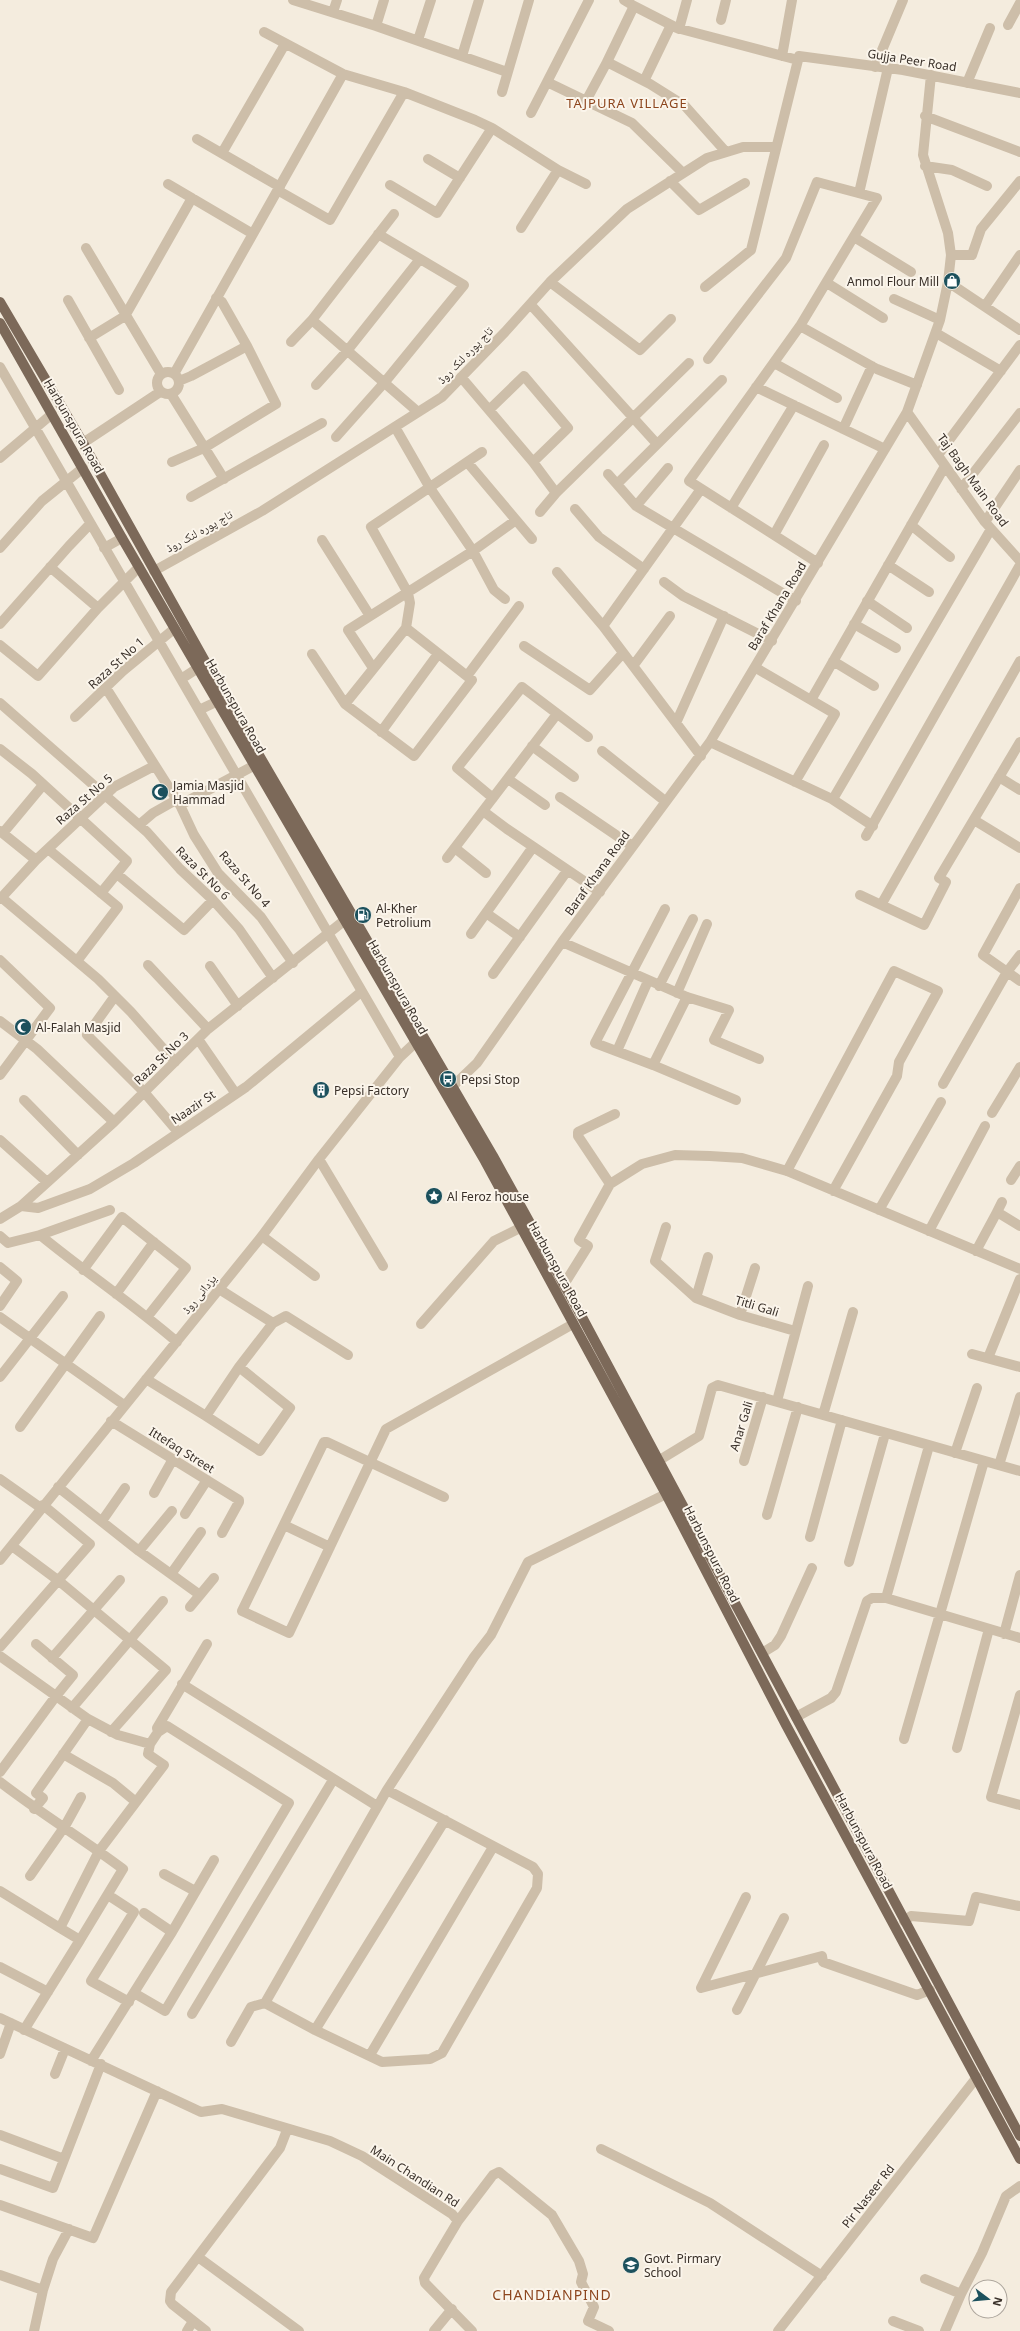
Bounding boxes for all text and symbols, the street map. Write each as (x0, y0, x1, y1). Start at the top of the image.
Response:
street label: Gujja Peer Road (866, 45, 958, 75)
district label: TAJPURA VILLAGE (566, 94, 688, 112)
shop icon: Anmol Flour Mill (942, 271, 962, 291)
place label: Anmol Flour Mill (847, 273, 939, 290)
street label: تاج پورہ لنک روڈ (433, 322, 497, 388)
street label: Harbunspura Road (40, 376, 108, 476)
street label: Taj Bagh Main Road (933, 430, 1013, 530)
street label: تاج پورہ لنک روڈ (163, 505, 236, 556)
street label: Baraf Khana Road (744, 558, 810, 654)
street label: Raza St No 1 (84, 633, 148, 693)
street label: Harbunspura Road (202, 656, 270, 756)
street label: Raza St No 5 (52, 770, 116, 828)
place label: Jamia Masjid Hammad (172, 777, 244, 808)
mosque icon: Jamia Masjid Hammad (150, 782, 170, 802)
street label: Baraf Khana Road (560, 827, 634, 919)
street label: Raza St No 6 (172, 842, 234, 904)
street label: Raza St No 4 (216, 847, 274, 911)
place label: Al-Kher Petrolium (376, 900, 431, 931)
fuel station icon: Al-Kher Petrolium (353, 905, 373, 925)
street label: Harbunspura Road (364, 937, 432, 1037)
mosque icon: Al-Falah Masjid (13, 1017, 33, 1037)
place label: Al-Falah Masjid (36, 1019, 121, 1036)
street label: Raza St No 3 (130, 1027, 192, 1088)
bus stop icon: Pepsi Stop (438, 1069, 458, 1089)
place label: Pepsi Stop (461, 1071, 520, 1088)
building icon: Pepsi Factory (311, 1080, 331, 1100)
place label: Pepsi Factory (334, 1082, 410, 1099)
street label: Naazir St (167, 1086, 219, 1128)
place icon: Al Feroz house (424, 1186, 444, 1206)
place label: Al Feroz house (447, 1188, 529, 1205)
street label: Harbunspura Road (525, 1218, 591, 1320)
street label: یزدانی روڈ (178, 1270, 220, 1317)
street label: Titli Gali (733, 1291, 781, 1321)
street label: Anar Gali (725, 1399, 757, 1453)
street label: Ittefaq Street (146, 1423, 219, 1477)
street label: Harbunspura Road (680, 1503, 744, 1605)
street label: Harbunspura Road (831, 1790, 897, 1892)
street label: Main Chandian Rd (367, 2141, 463, 2211)
street label: Pir Naseer Rd (838, 2161, 898, 2231)
place label: Govt. Pirmary School (644, 2250, 722, 2281)
school or university icon: Govt. Pirmary School (621, 2255, 641, 2275)
north arrow (968, 2279, 1008, 2319)
district label: CHANDIANPIND (492, 2285, 612, 2304)
text: N (990, 2296, 1007, 2308)

